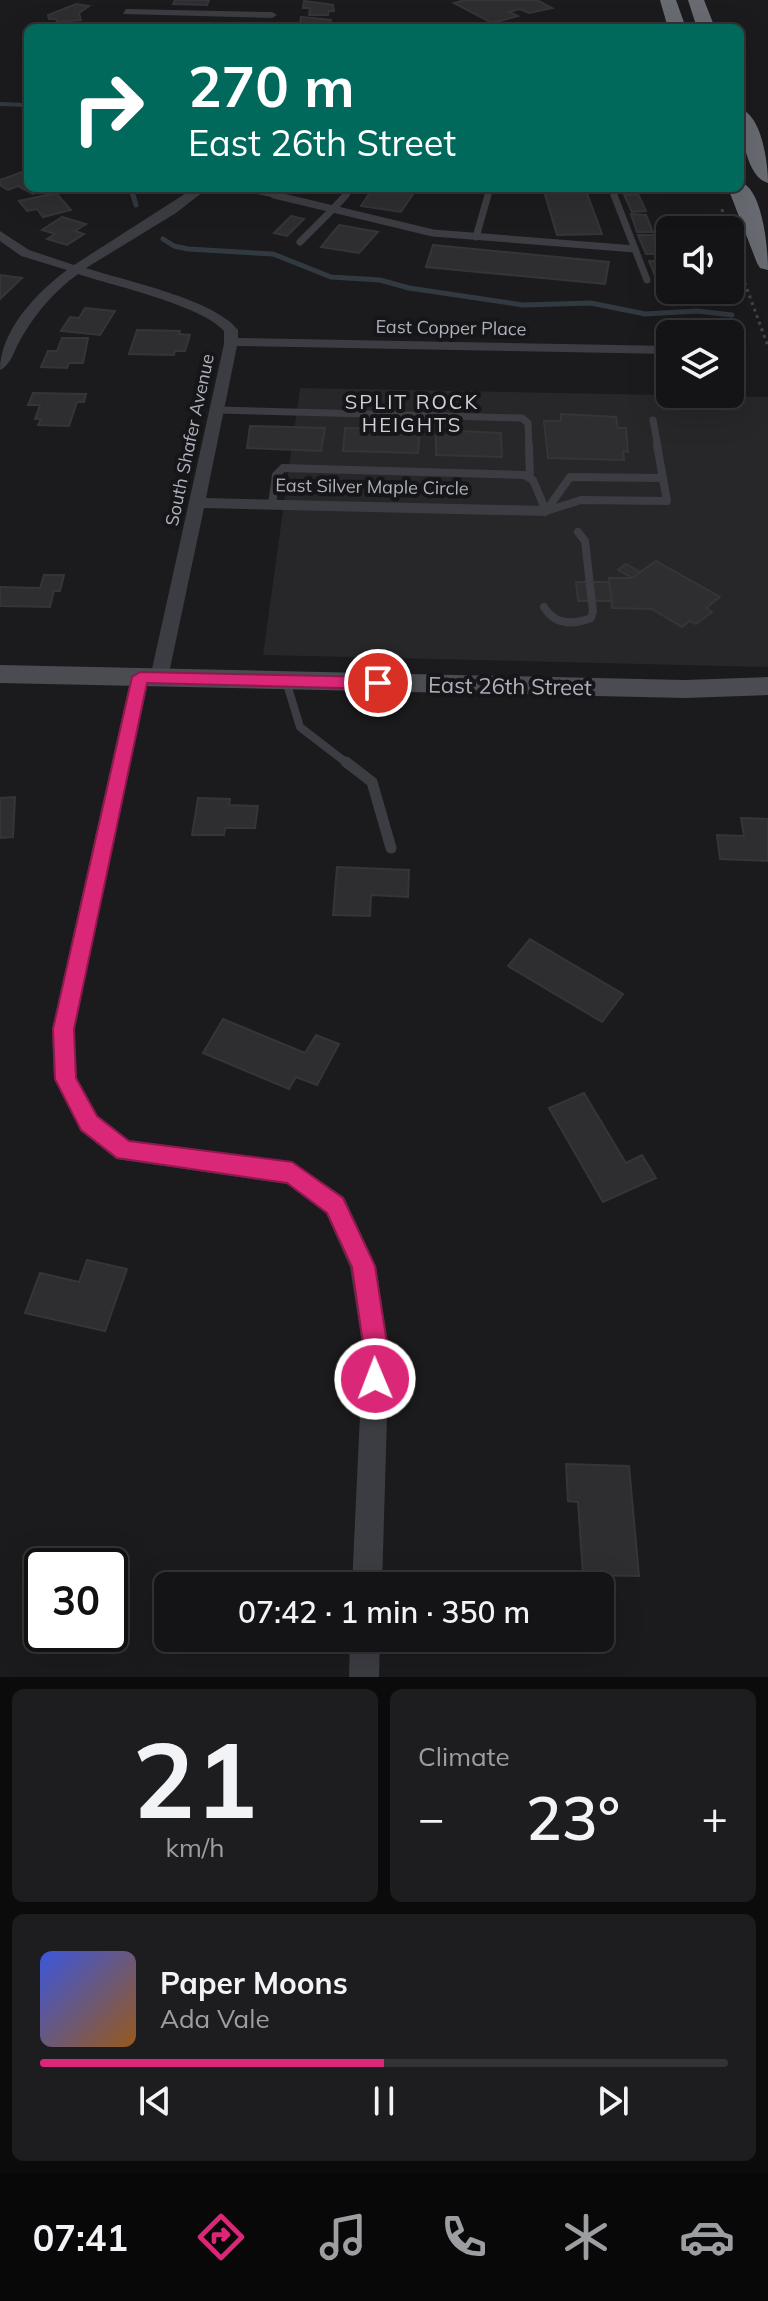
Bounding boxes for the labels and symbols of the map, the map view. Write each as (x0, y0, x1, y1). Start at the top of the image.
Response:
street label: East Copper Place (375, 315, 527, 340)
street label: South Shafer Avenue (160, 352, 219, 528)
district label: SPLIT ROCK HEIGHTS (345, 389, 479, 437)
street label: East Silver Maple Circle (275, 473, 469, 500)
pin (344, 649, 412, 717)
street label: East 26th Street (428, 671, 592, 701)
position arrow (333, 1337, 417, 1421)
speed limit sign: 30 (24, 1548, 128, 1652)

